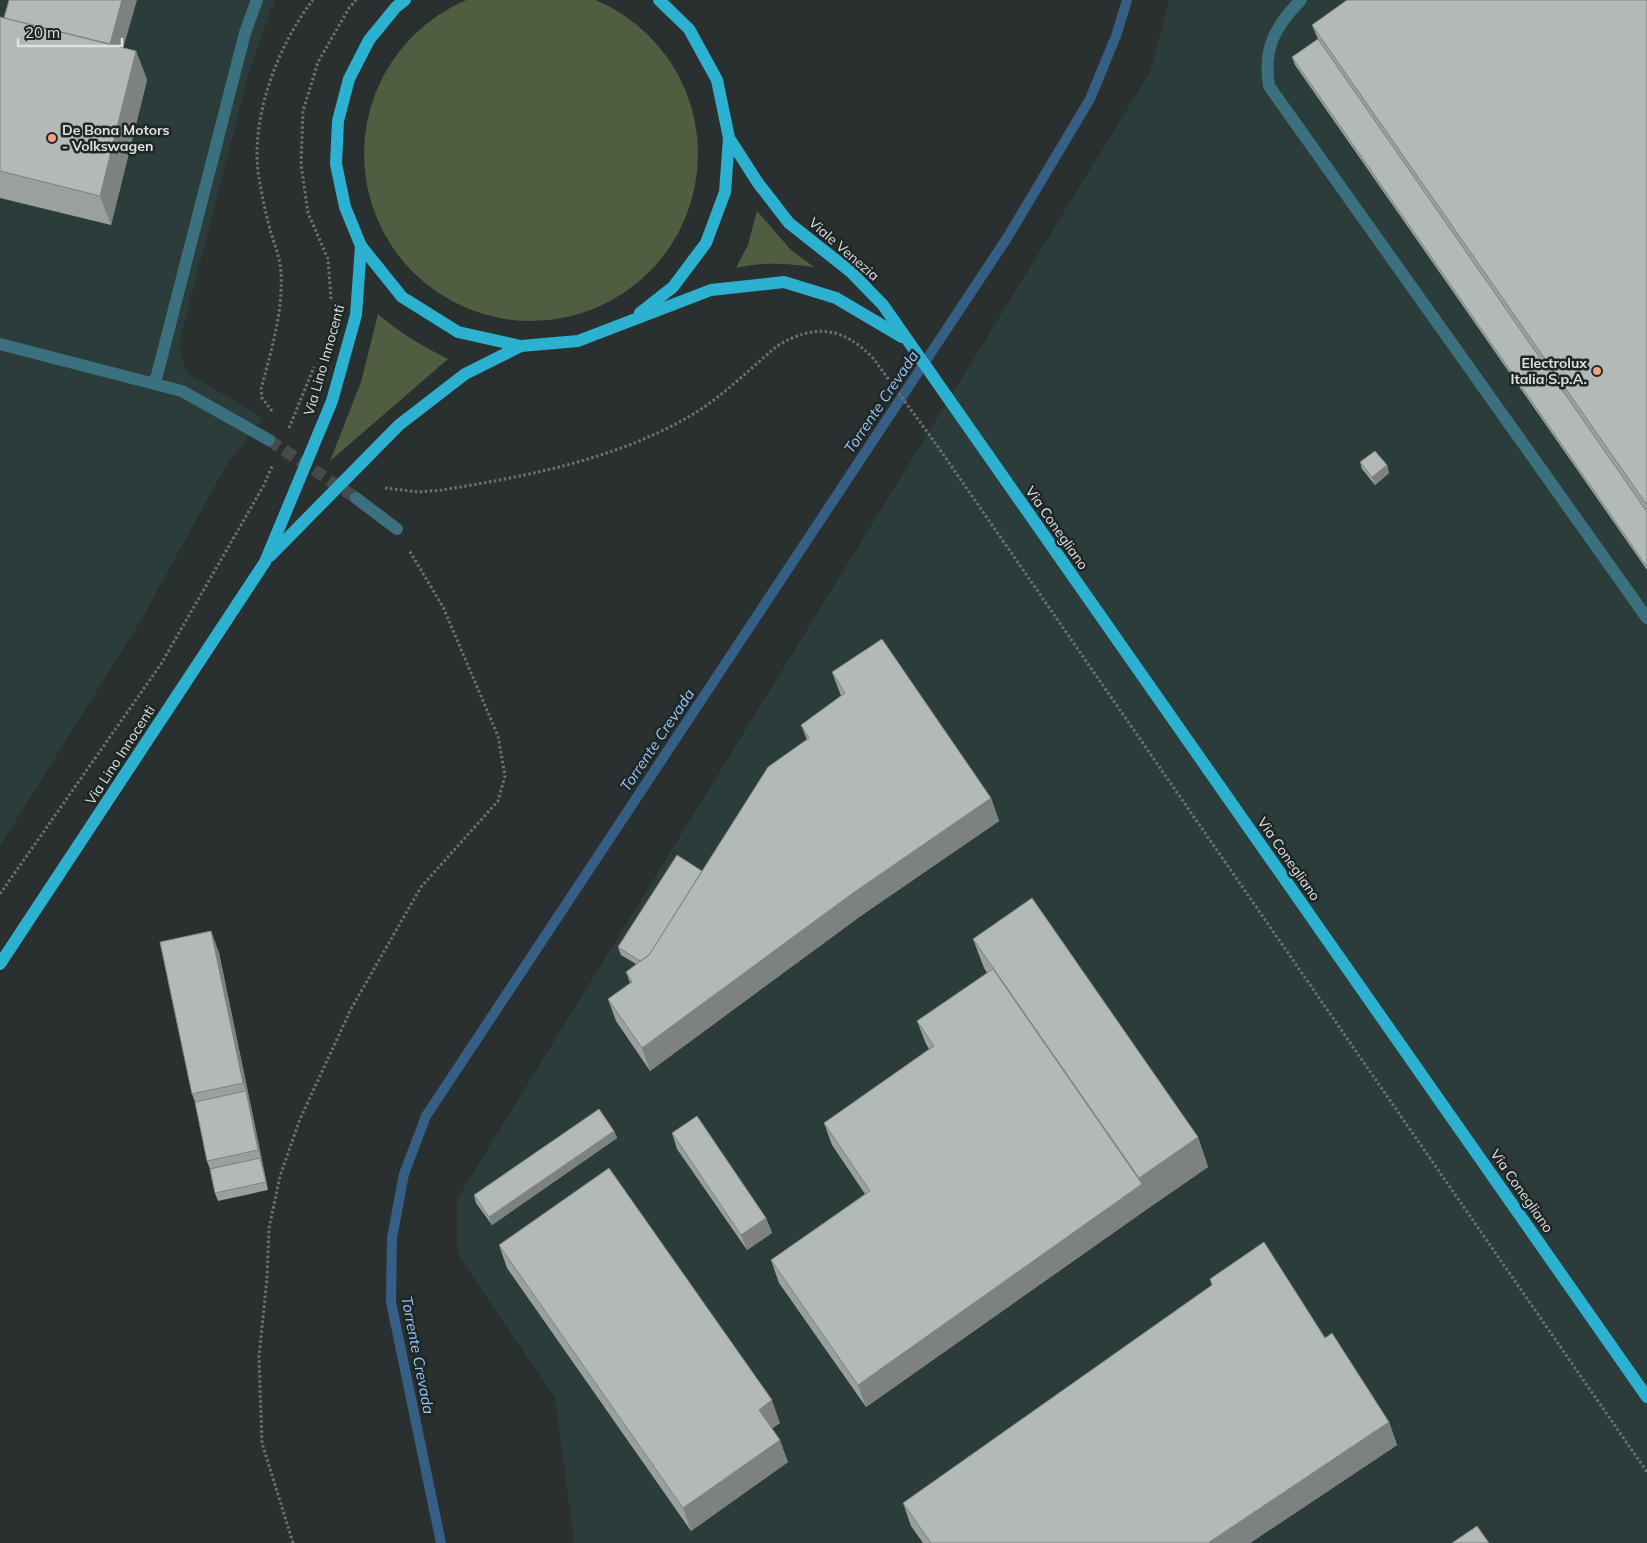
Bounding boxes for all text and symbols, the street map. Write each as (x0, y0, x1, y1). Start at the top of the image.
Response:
scale bar (18, 15, 121, 47)
text: 20 m (25, 23, 60, 42)
place label: De Bona Motors - Volkswagen (62, 121, 169, 155)
marker: De Bona Motors - Volkswagen (46, 132, 58, 144)
street label: Viale Venezia (805, 214, 883, 284)
street label: Via Lino Innocenti (300, 302, 348, 418)
water label: Torrente Crevada (840, 347, 922, 457)
place label: Electrolux Italia S.p.A. (1510, 354, 1587, 388)
marker: Electrolux Italia S.p.A. (1591, 365, 1603, 377)
street label: Via Conegliano (1022, 483, 1092, 573)
water label: Torrente Crevada (616, 685, 698, 795)
street label: Via Lino Innocenti (81, 702, 159, 808)
street label: Via Conegliano (1254, 814, 1324, 904)
street label: Via Conegliano (1487, 1146, 1557, 1236)
water label: Torrente Crevada (397, 1294, 439, 1416)

